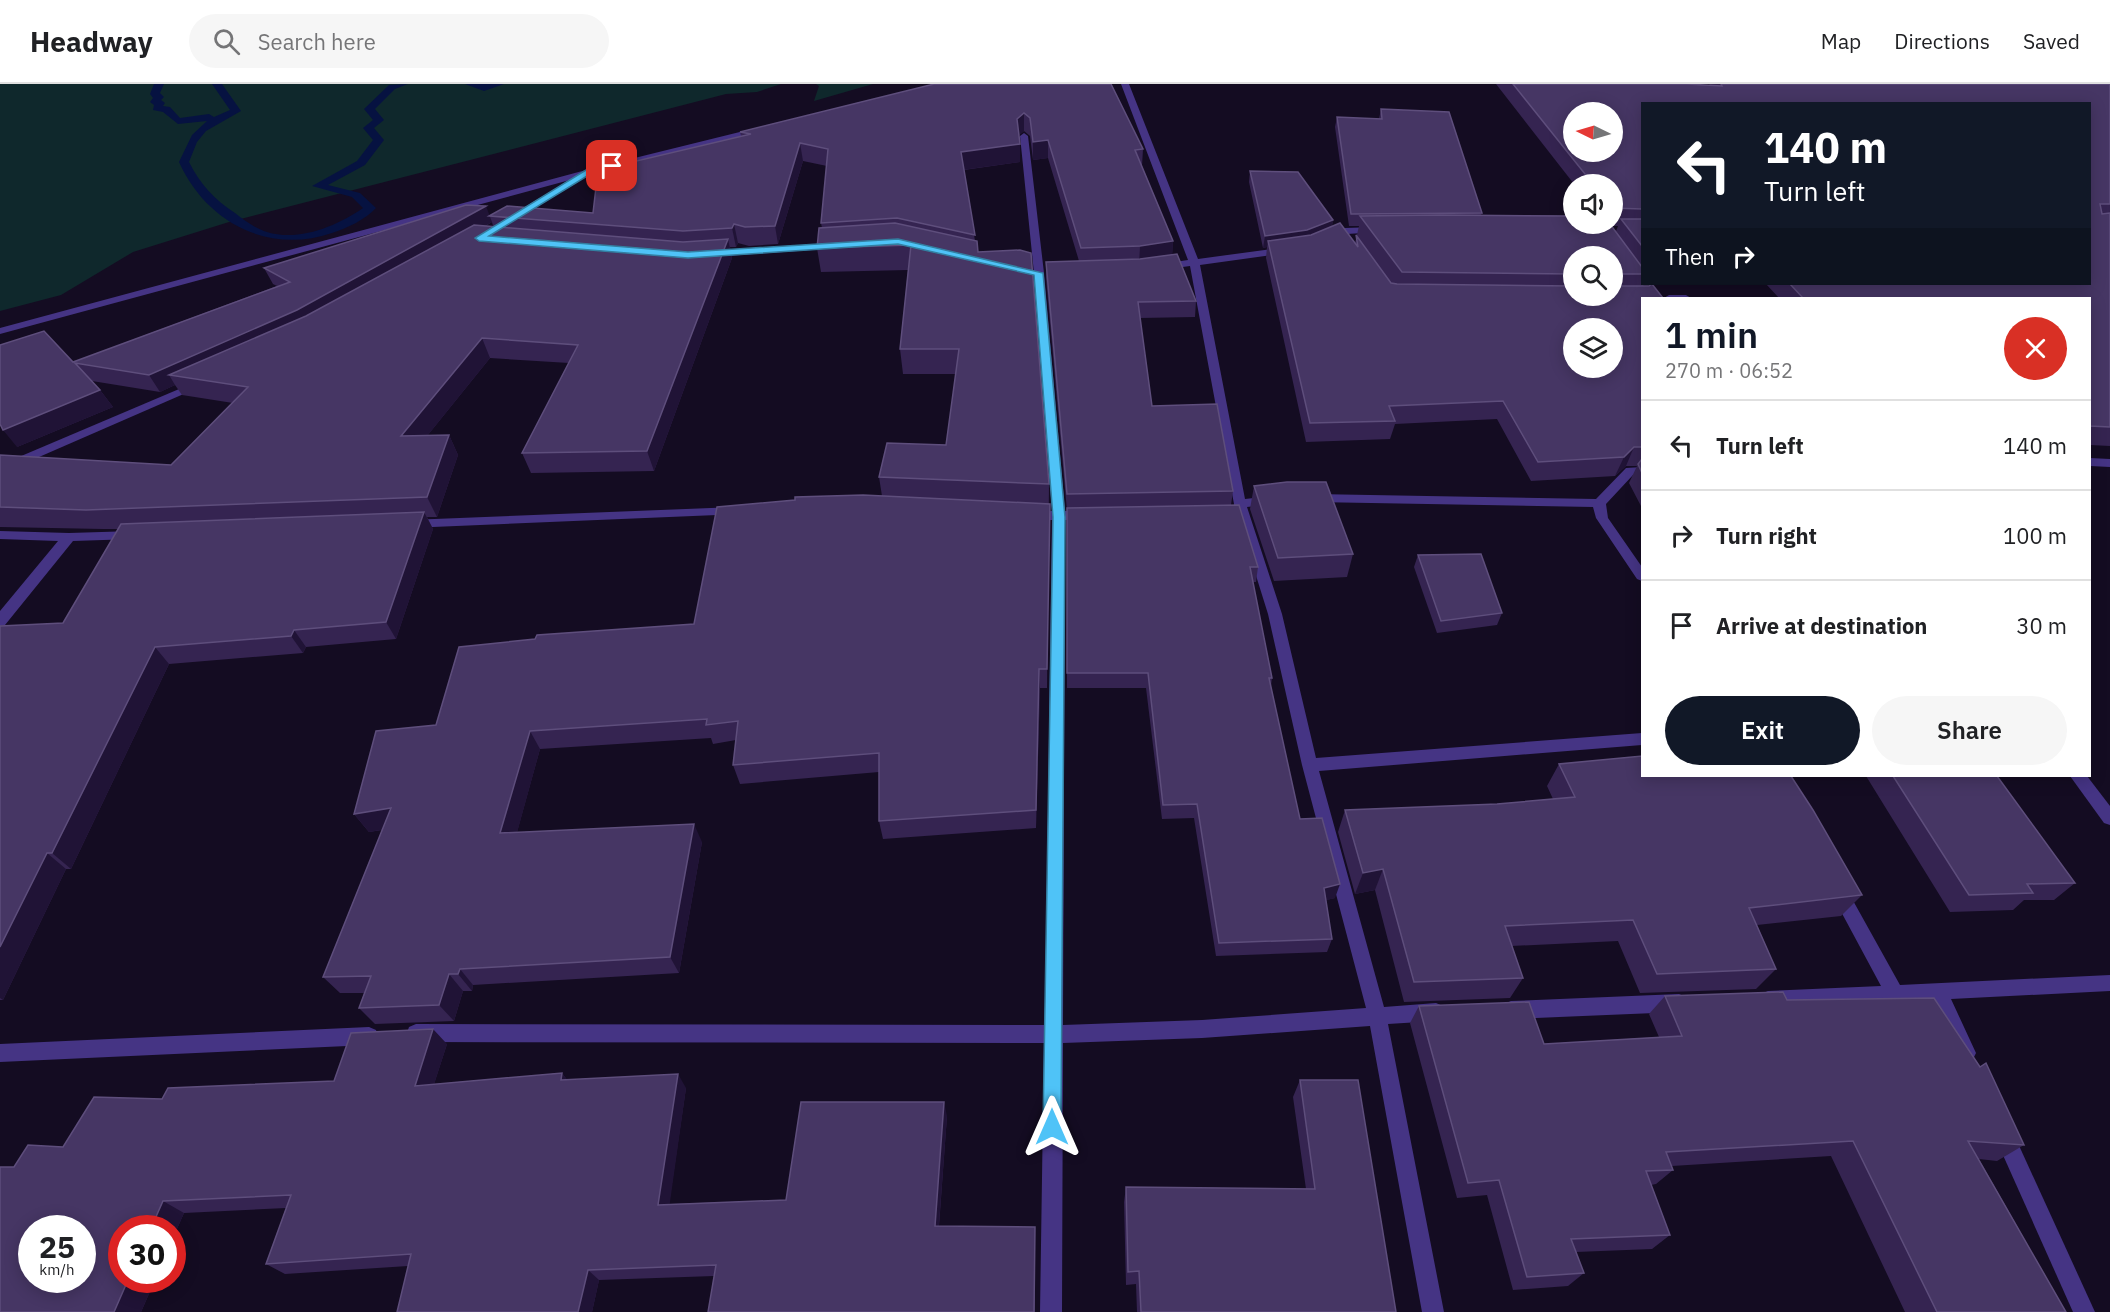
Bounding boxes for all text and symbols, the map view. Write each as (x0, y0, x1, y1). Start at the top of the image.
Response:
search box (189, 14, 609, 68)
text: Headway (30, 23, 153, 60)
icon: search (210, 25, 243, 58)
text: Search here (258, 27, 376, 56)
text: Map (1821, 27, 1861, 55)
text: Directions (1894, 27, 1990, 55)
text: Saved (2023, 27, 2080, 55)
north arrow (1563, 102, 1623, 162)
map controls (1563, 102, 1623, 378)
text: 140 m (1764, 120, 1887, 175)
icon: left (1665, 126, 1743, 204)
pin (586, 140, 637, 191)
icon: arrive (595, 149, 628, 182)
text: Turn left (1764, 173, 1865, 208)
button: sound (1563, 174, 1623, 234)
icon: right (1727, 240, 1760, 273)
text: Then (1665, 242, 1715, 271)
button: search (1563, 246, 1623, 306)
text: 1 min (1665, 311, 1758, 358)
button: close (2004, 317, 2067, 380)
button: layers (1563, 318, 1623, 378)
text: 270 m · 06:52 (1665, 357, 1793, 384)
icon: left (1665, 429, 1698, 462)
text: Turn left (1716, 431, 1804, 460)
text: 140 m (2003, 431, 2067, 460)
icon: right (1665, 519, 1698, 552)
text: Turn right (1716, 521, 1817, 550)
text: 100 m (2003, 521, 2067, 550)
icon: arrive (1665, 609, 1698, 642)
text: Arrive at destination (1716, 611, 1927, 640)
text: 30 m (2016, 611, 2067, 640)
button: Exit (1665, 696, 1860, 765)
button: Share (1872, 696, 2067, 765)
position arrow (1020, 1095, 1084, 1159)
speed limit sign: 30 (108, 1215, 186, 1293)
text: 25 (39, 1227, 75, 1266)
text: km/h (39, 1260, 75, 1279)

